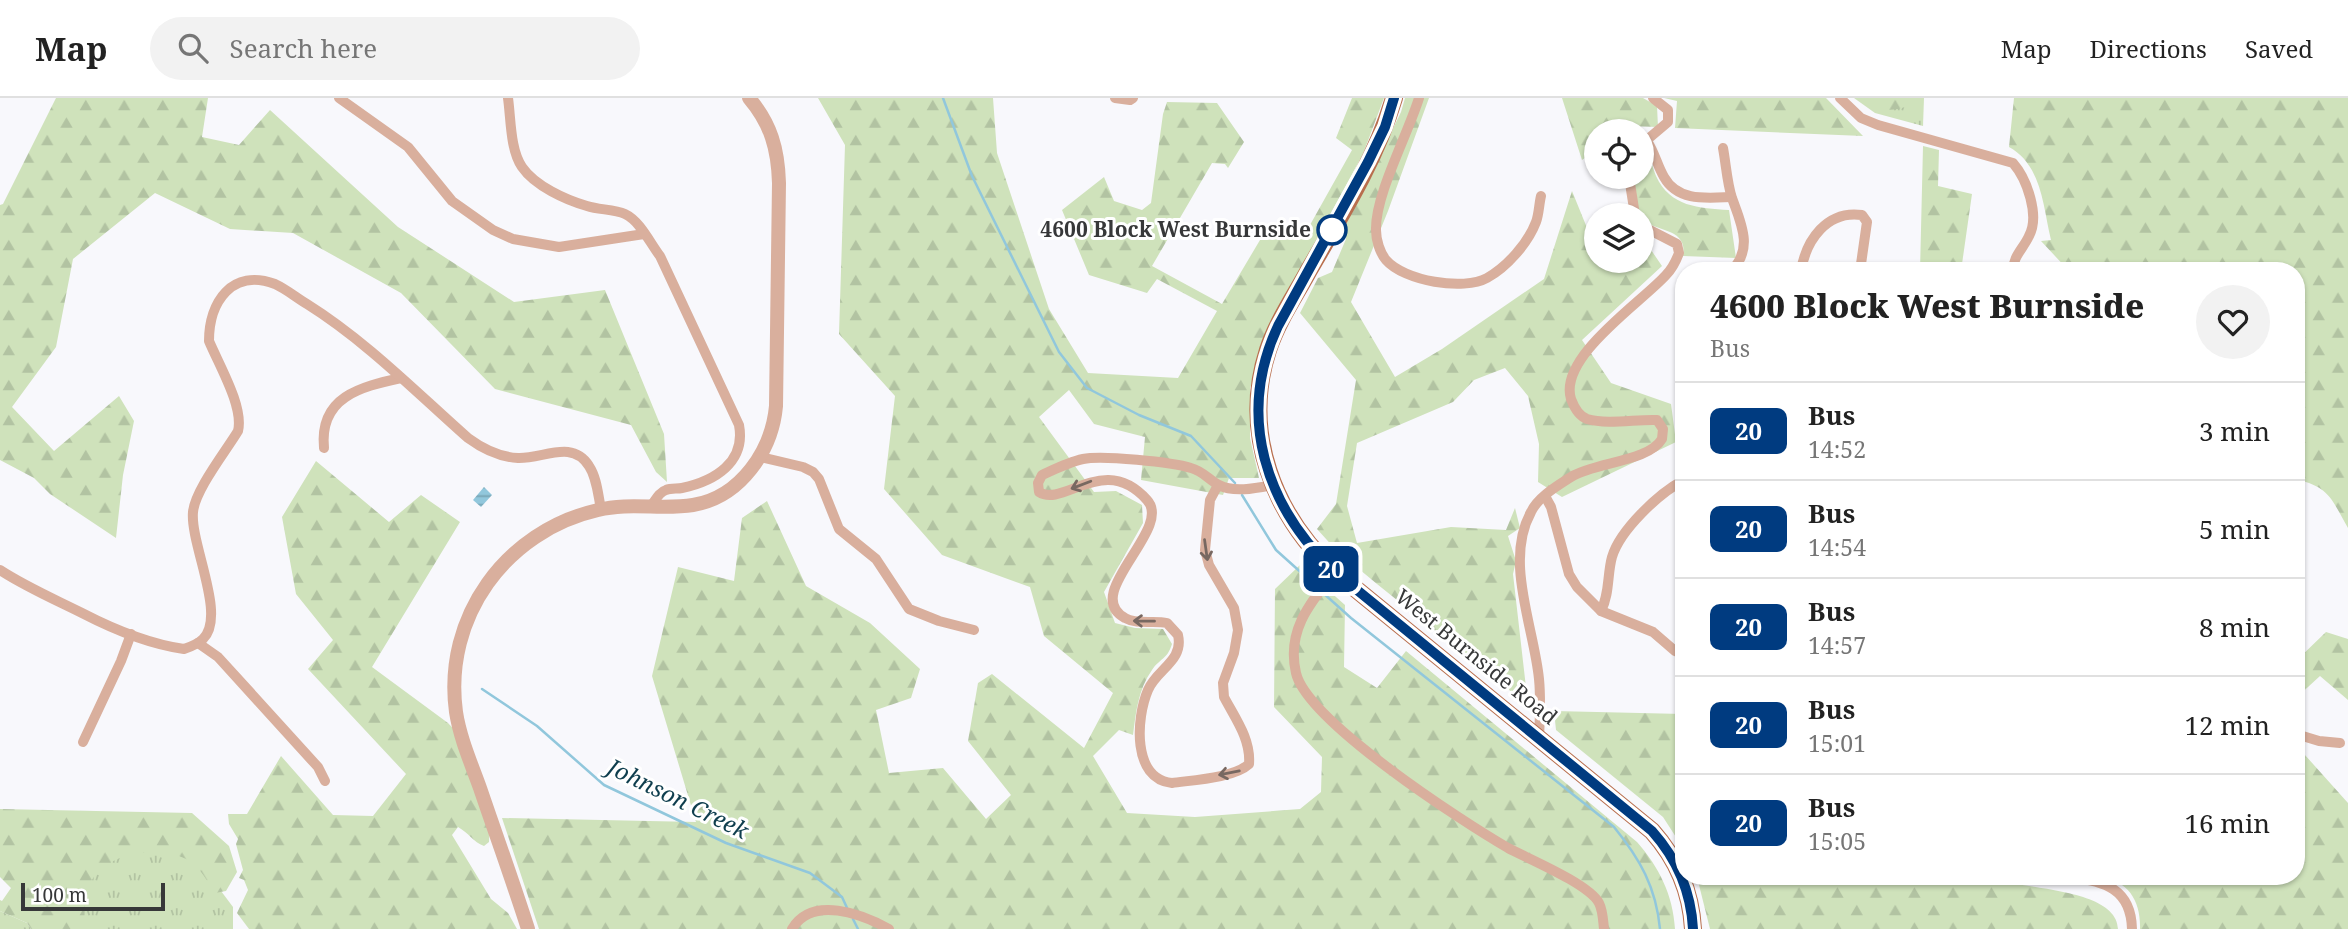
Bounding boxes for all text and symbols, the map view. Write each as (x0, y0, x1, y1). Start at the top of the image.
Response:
search box (150, 17, 640, 80)
text: Map (35, 26, 108, 71)
icon: search (174, 29, 212, 67)
text: Search here (230, 30, 377, 66)
text: Map (2001, 32, 2052, 65)
text: Directions (2090, 32, 2207, 65)
text: Saved (2245, 32, 2313, 65)
map controls (1584, 119, 1654, 273)
button: locate (1584, 119, 1654, 189)
button: layers (1584, 203, 1654, 273)
place label: 4600 Block West Burnside (1040, 215, 1311, 243)
marker: 4600 Block West Burnside (1317, 215, 1347, 245)
text: 4600 Block West Burnside (1710, 283, 2144, 328)
button: heart (2196, 285, 2270, 359)
text: Bus (1710, 332, 1750, 364)
text: Bus (1808, 397, 1855, 433)
text: 3 min (2199, 413, 2270, 449)
text: 20 (1735, 414, 1762, 447)
text: 14:52 (1808, 433, 1866, 465)
one-way arrow (1070, 480, 1092, 493)
text: Bus (1808, 495, 1855, 531)
text: 5 min (2199, 511, 2270, 547)
text: 20 (1735, 512, 1762, 545)
text: 14:54 (1808, 531, 1866, 563)
one-way arrow (1200, 538, 1213, 561)
line badge: 20 (1300, 546, 1362, 592)
text: 20 (1317, 552, 1345, 585)
street label: West Burnside Road (1390, 582, 1564, 730)
text: Bus (1808, 593, 1855, 629)
text: 8 min (2199, 609, 2270, 645)
text: 20 (1735, 610, 1762, 643)
one-way arrow (1133, 614, 1156, 628)
text: 14:57 (1808, 629, 1866, 661)
text: Bus (1808, 691, 1855, 727)
text: 12 min (2185, 707, 2270, 743)
text: 20 (1735, 708, 1762, 741)
text: 15:01 (1808, 727, 1866, 759)
water label: Johnson Creek (599, 748, 755, 846)
one-way arrow (1218, 767, 1241, 781)
text: Bus (1808, 789, 1855, 825)
text: 16 min (2185, 805, 2270, 841)
text: 20 (1735, 806, 1762, 839)
text: 15:05 (1808, 825, 1866, 857)
scale bar (21, 880, 164, 912)
text: 100 m (32, 882, 87, 908)

